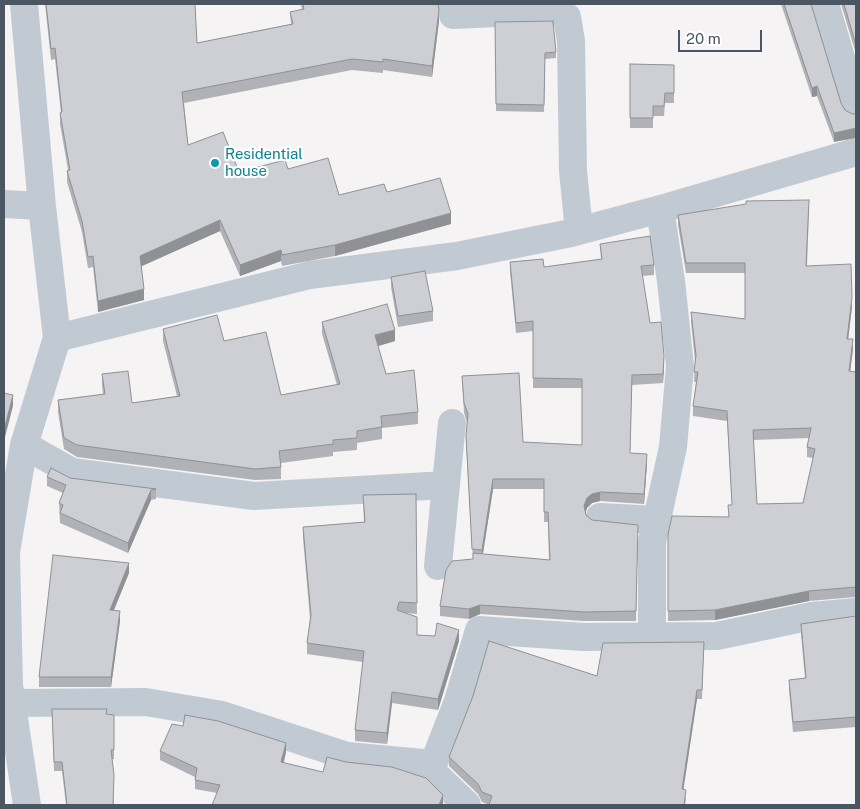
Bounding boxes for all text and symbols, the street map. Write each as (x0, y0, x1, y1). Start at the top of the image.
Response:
scale bar (680, 20, 764, 52)
text: 20 m (686, 30, 721, 47)
place label: Residential house (225, 145, 303, 180)
marker: Residential house (209, 157, 221, 169)

